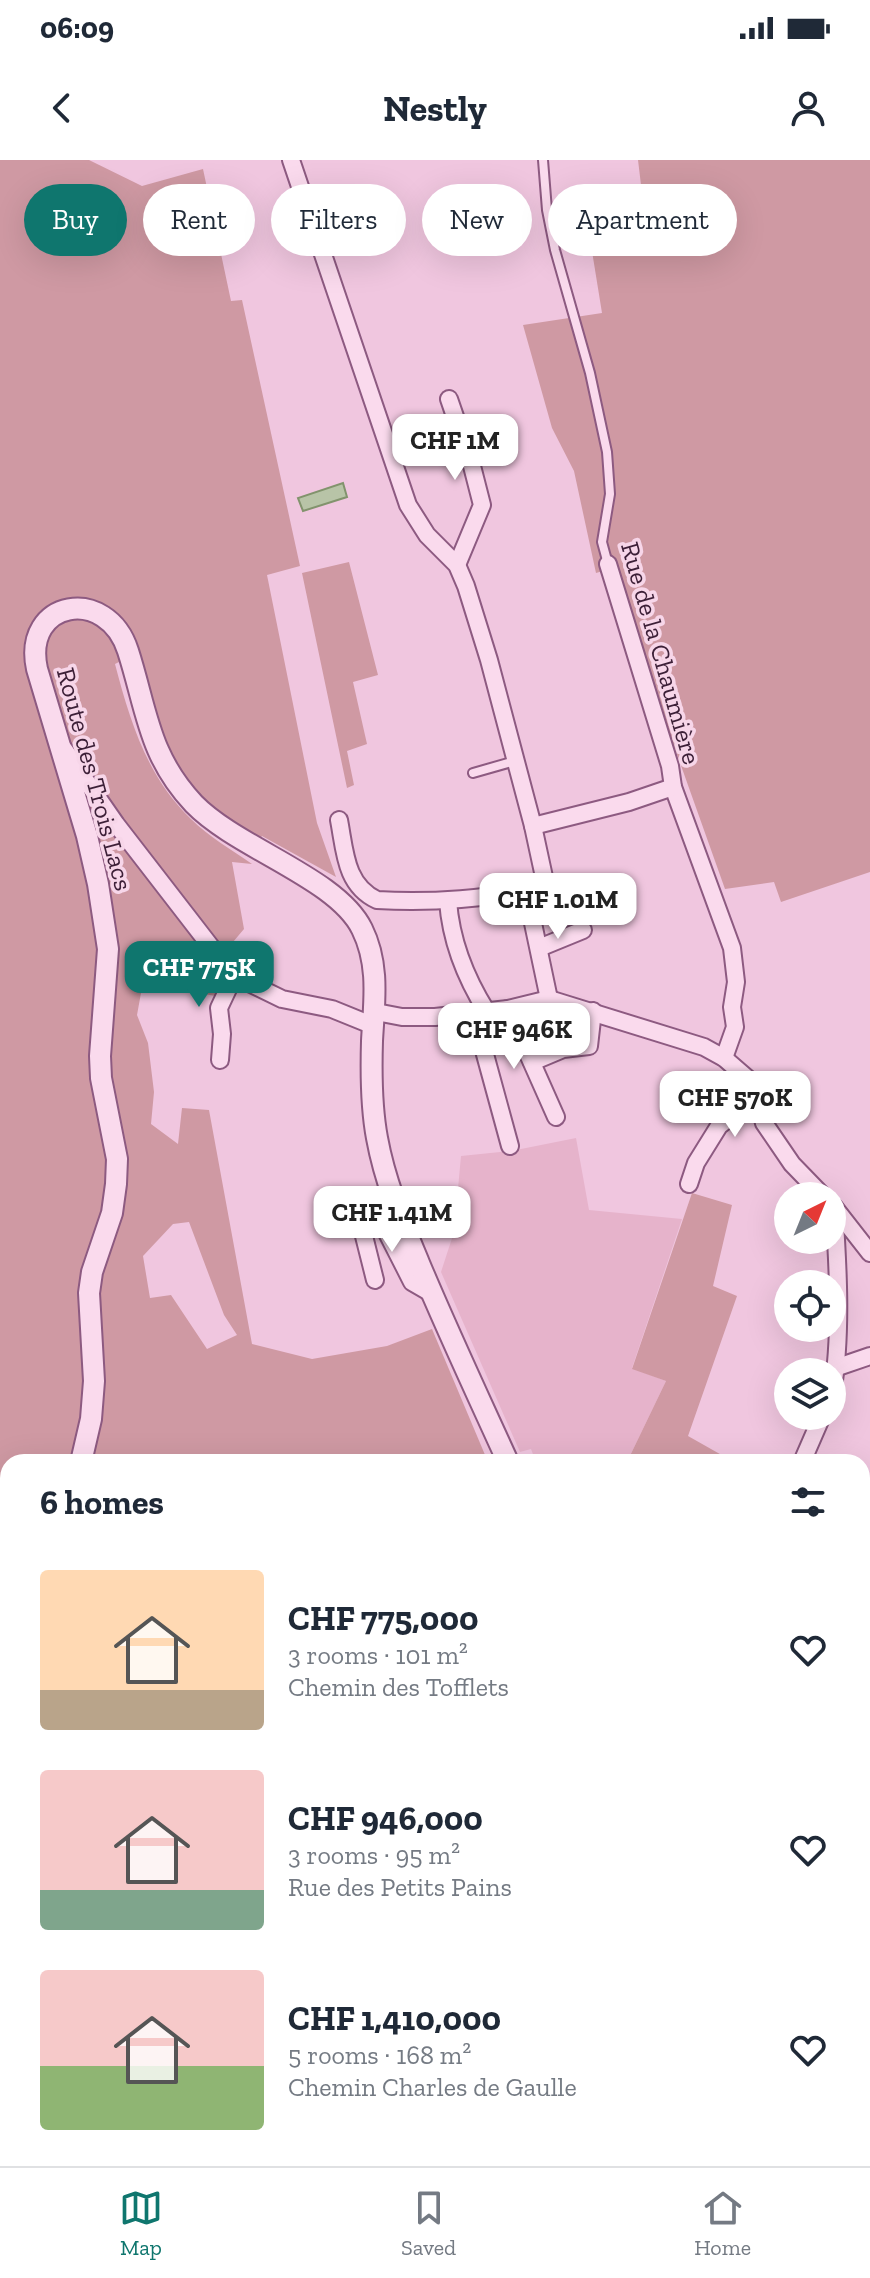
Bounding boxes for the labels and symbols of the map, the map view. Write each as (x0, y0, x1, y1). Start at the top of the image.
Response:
pin: CHF 1M (390, 414, 520, 482)
street label: Rue de la Chaumière (614, 538, 708, 768)
street label: Route des Trois Lacs (50, 664, 140, 894)
pin: CHF 1.01M (466, 873, 650, 941)
pin: CHF 775K (116, 941, 282, 1009)
pin: CHF 946K (431, 1003, 597, 1071)
pin: CHF 570K (652, 1071, 818, 1139)
north arrow (774, 1182, 846, 1254)
pin: CHF 1.41M (300, 1186, 484, 1254)

